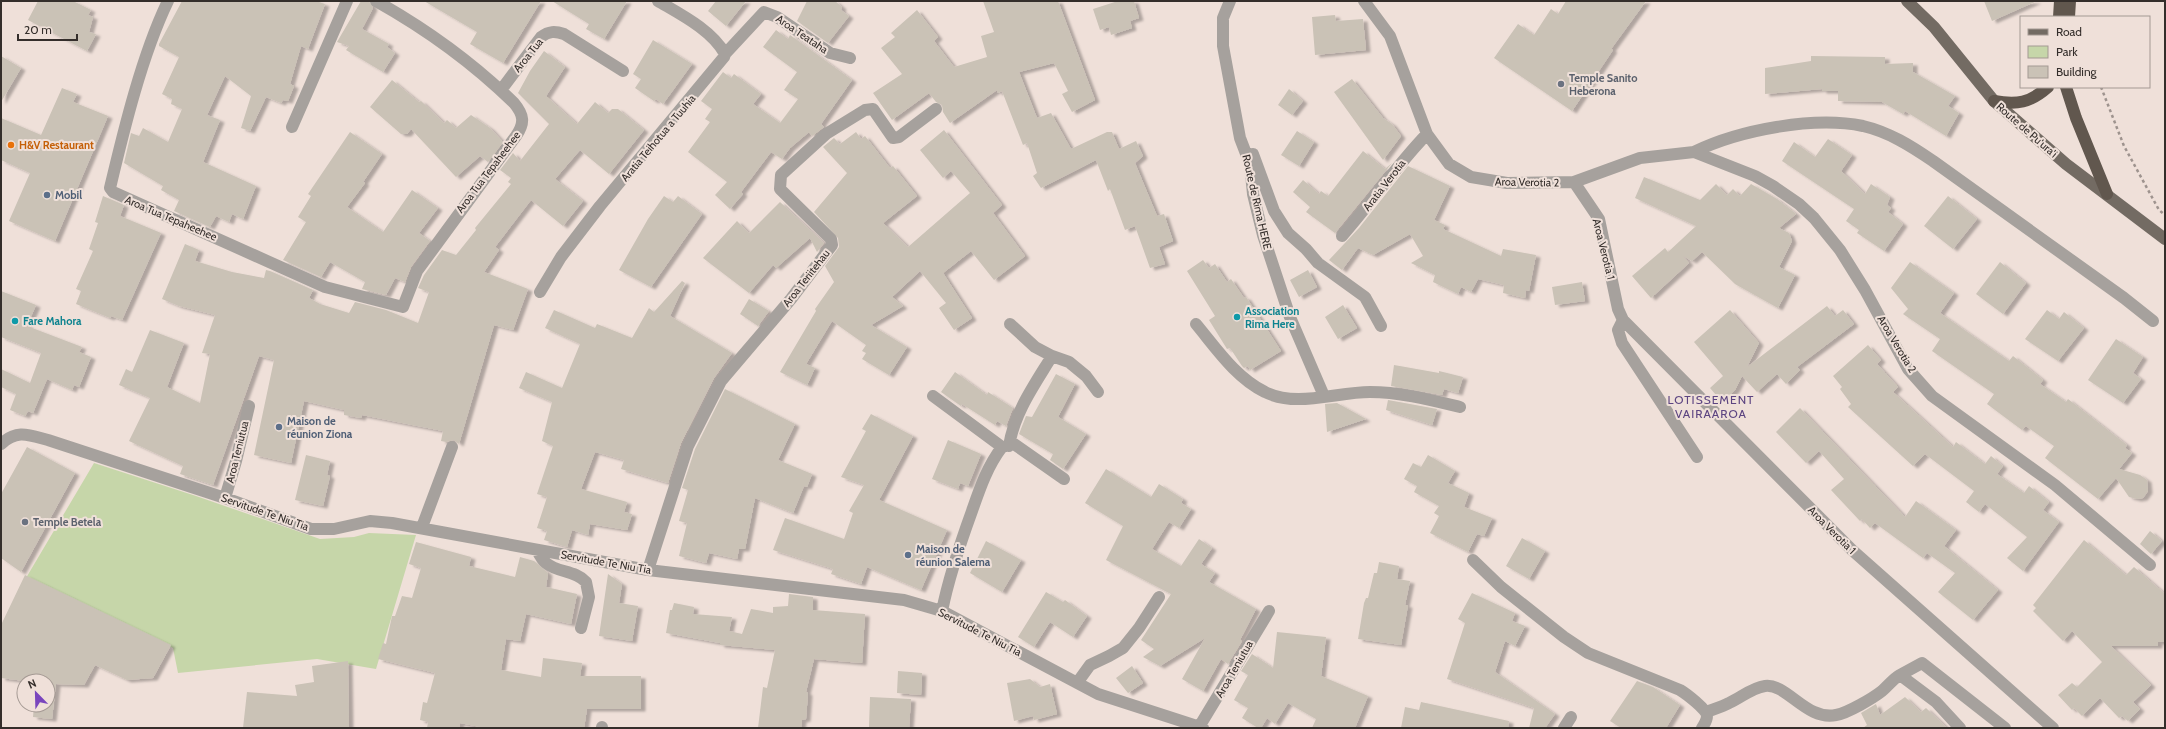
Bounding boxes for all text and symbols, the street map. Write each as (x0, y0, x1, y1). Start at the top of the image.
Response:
street label: Aroa Teataha (773, 11, 831, 57)
scale bar (18, 16, 77, 42)
legend (2020, 16, 2150, 88)
text: 20 m (24, 22, 52, 37)
text: Road (2056, 24, 2082, 39)
street label: Aroa Tua (510, 35, 546, 75)
text: Park (2056, 44, 2078, 59)
text: Building (2056, 64, 2098, 79)
place label: Temple Sanito Heberona (1569, 71, 1637, 98)
marker: Temple Sanito Heberona (1556, 79, 1566, 89)
street label: Aratia Teihotua a Tuuhia (618, 91, 699, 184)
street label: Route de Pu'ura'i (1993, 100, 2061, 160)
street label: Aroa Tua Tepaheehee (453, 128, 524, 216)
place label: H&V Restaurant (19, 138, 94, 152)
marker: H&V Restaurant (6, 140, 16, 150)
street label: Route de Rima HERE (1239, 153, 1275, 251)
street label: Aratia Verotia (1360, 156, 1409, 214)
street label: Aroa Verotia 2 (1495, 174, 1560, 190)
place label: Mobil (55, 188, 82, 202)
marker: Mobil (42, 190, 52, 200)
street label: Aroa Tua Tepaheehee (123, 192, 220, 244)
street label: Aroa Verotia 1 (1590, 217, 1618, 281)
street label: Aroa Teriitehau (779, 246, 833, 309)
place label: Association Rima Here (1245, 304, 1299, 331)
marker: Association Rima Here (1232, 312, 1242, 322)
street label: Aroa Verotia 2 (1874, 313, 1920, 375)
place label: Fare Mahora (23, 314, 82, 328)
marker: Fare Mahora (10, 316, 20, 326)
district label: LOTISSEMENT VAIRAAROA (1668, 392, 1754, 421)
place label: Maison de réunion Ziona (287, 414, 353, 441)
street label: Aroa Teniutua (223, 419, 252, 485)
marker: Maison de réunion Ziona (274, 422, 284, 432)
street label: Servitude Te Niu Tia (219, 490, 311, 534)
street label: Aroa Verotia 1 (1805, 503, 1859, 557)
place label: Temple Betela (33, 515, 102, 529)
marker: Temple Betela (20, 517, 30, 527)
place label: Maison de réunion Salema (916, 542, 991, 569)
street label: Servitude Te Niu Tia (560, 547, 653, 577)
marker: Maison de réunion Salema (903, 550, 913, 560)
street label: Servitude Te Niu Tia (936, 605, 1025, 659)
street label: Aroa Teniutua (1212, 637, 1256, 700)
north arrow (16, 673, 56, 713)
text: N (26, 676, 38, 692)

